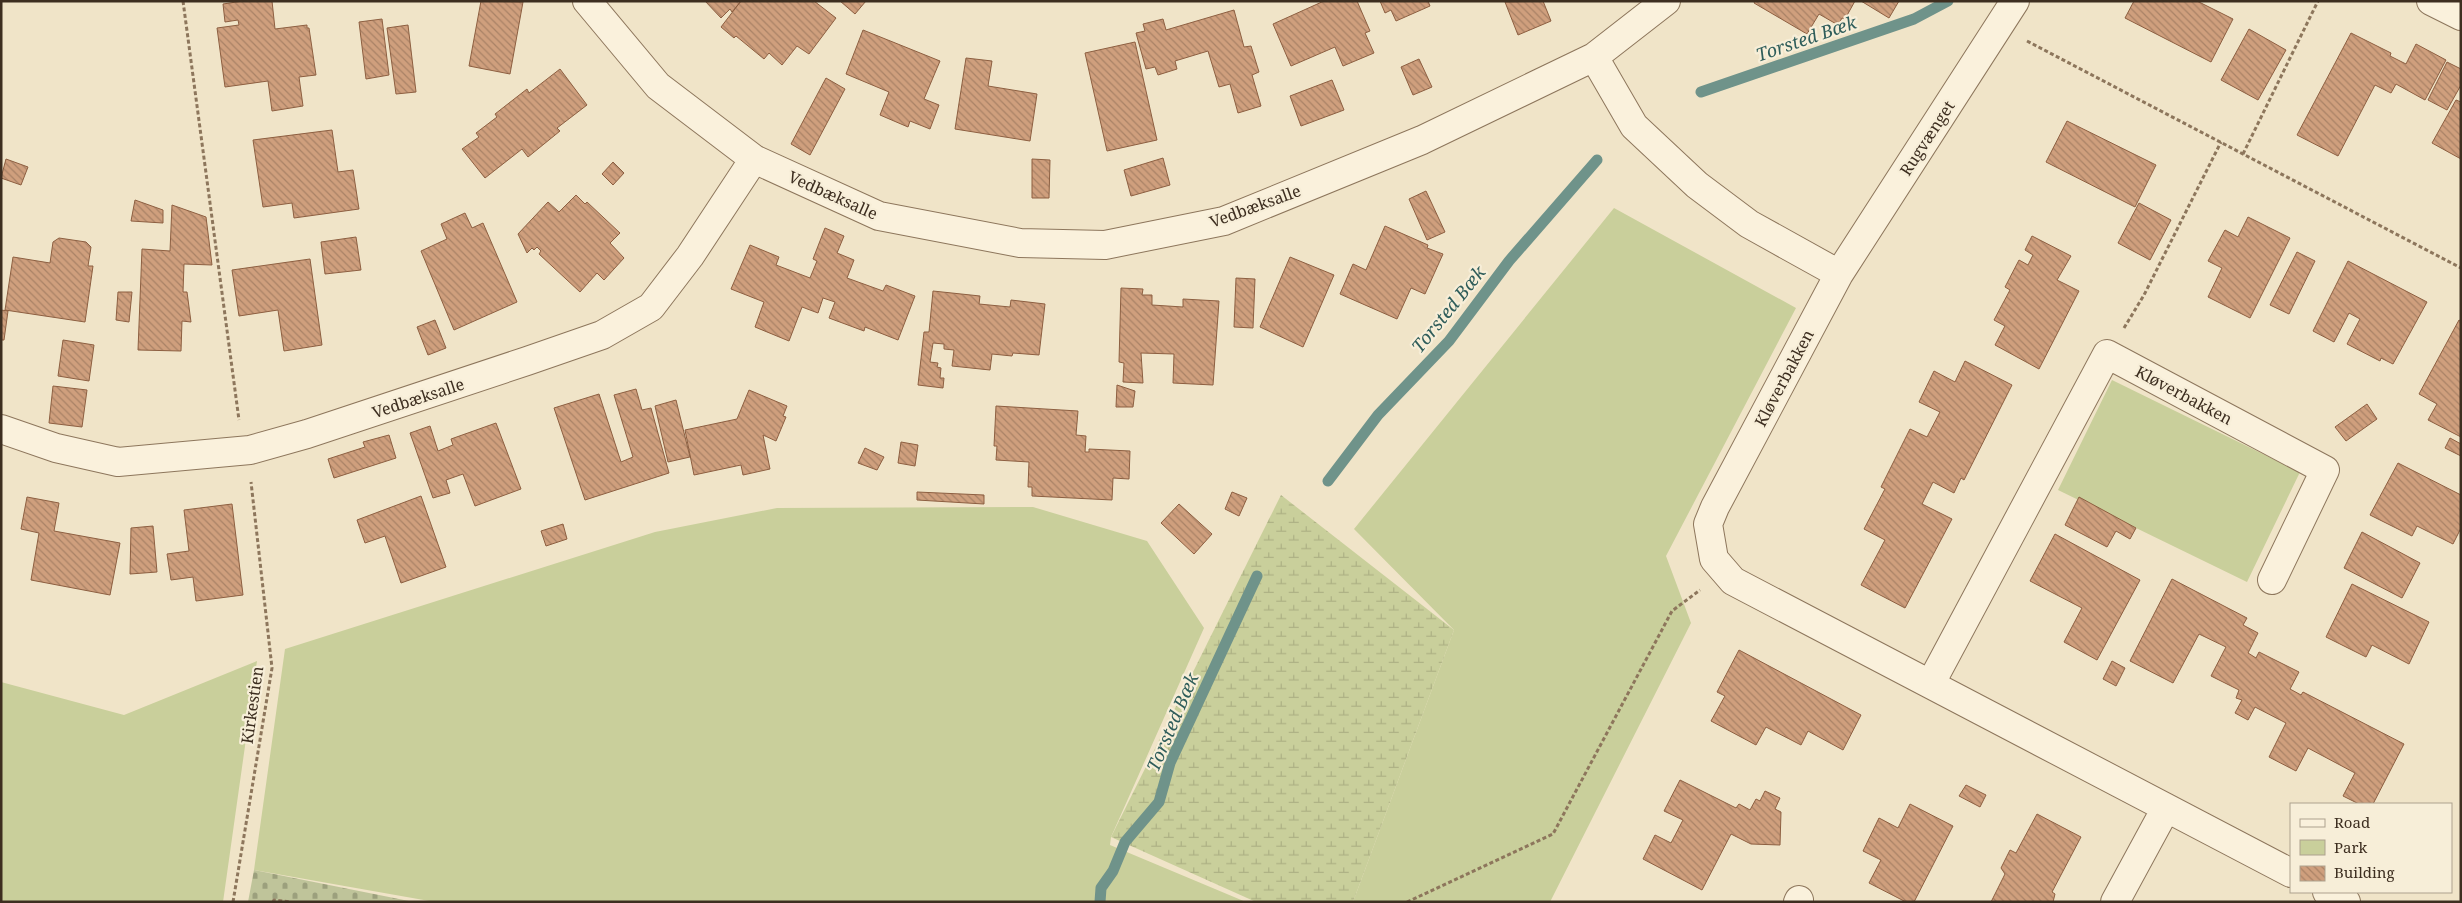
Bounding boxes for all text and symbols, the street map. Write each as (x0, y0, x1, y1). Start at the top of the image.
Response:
water label: Torsted Bæk (1753, 9, 1860, 66)
street label: Rugvænget (1895, 96, 1960, 180)
street label: Vedbæksalle (785, 166, 881, 224)
street label: Vedbæksalle (1206, 179, 1304, 233)
water label: Torsted Bæk (1406, 260, 1491, 357)
street label: Kløverbakken (1749, 326, 1819, 430)
street label: Kløverbakken (2132, 360, 2236, 430)
street label: Vedbæksalle (369, 373, 467, 423)
street label: Kirkestien (236, 665, 268, 745)
water label: Torsted Bæk (1140, 668, 1204, 775)
legend (2290, 803, 2452, 893)
text: Road (2334, 812, 2370, 832)
text: Park (2334, 837, 2368, 857)
text: Building (2334, 862, 2395, 882)

